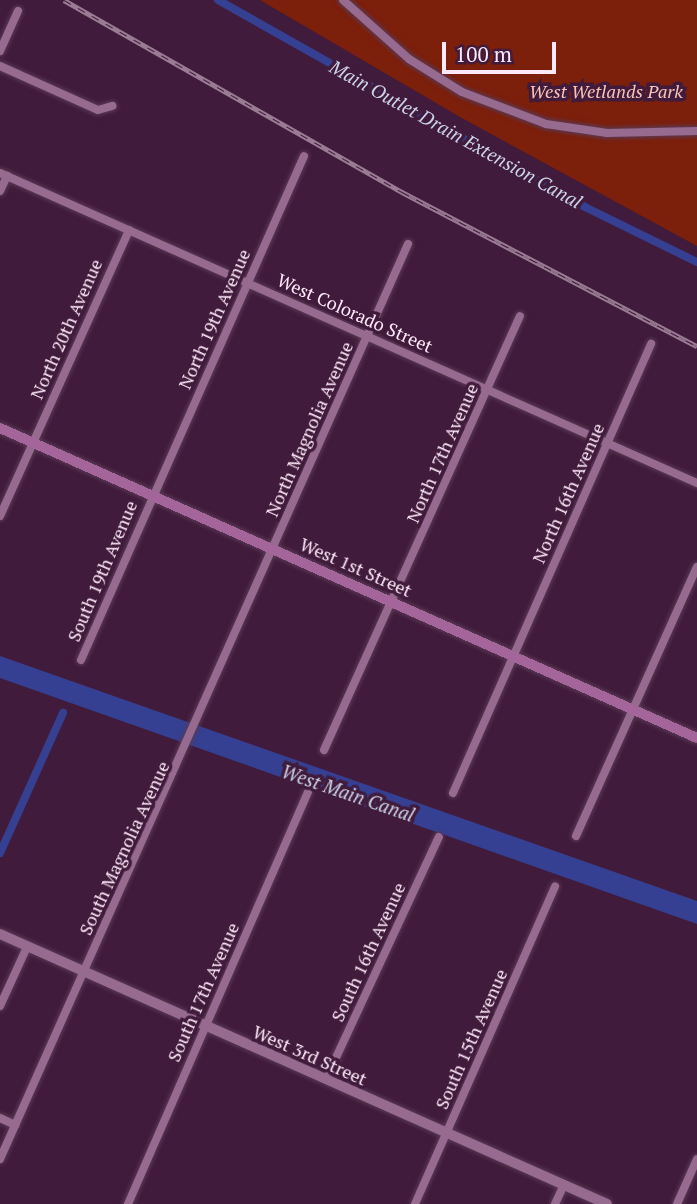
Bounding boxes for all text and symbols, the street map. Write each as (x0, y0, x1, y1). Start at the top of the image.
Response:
scale bar (445, 28, 559, 72)
text: 100 m (455, 40, 512, 68)
water label: Main Outlet Drain Extension Canal (326, 55, 586, 213)
park label: West Wetlands Park (529, 80, 683, 102)
street label: North 19th Avenue (173, 245, 255, 393)
street label: North 20th Avenue (25, 255, 107, 403)
street label: West Colorado Street (274, 269, 436, 357)
street label: North Magnolia Avenue (261, 338, 357, 520)
street label: North 17th Avenue (402, 380, 482, 526)
street label: North 16th Avenue (527, 419, 609, 567)
street label: South 19th Avenue (63, 497, 141, 645)
street label: West 1st Street (297, 533, 415, 601)
street label: South Magnolia Avenue (74, 758, 174, 938)
water label: West Main Canal (279, 760, 417, 826)
street label: South 16th Avenue (326, 879, 410, 1025)
street label: South 17th Avenue (163, 919, 243, 1065)
street label: South 15th Avenue (430, 966, 512, 1112)
street label: West 3rd Street (250, 1020, 370, 1090)

